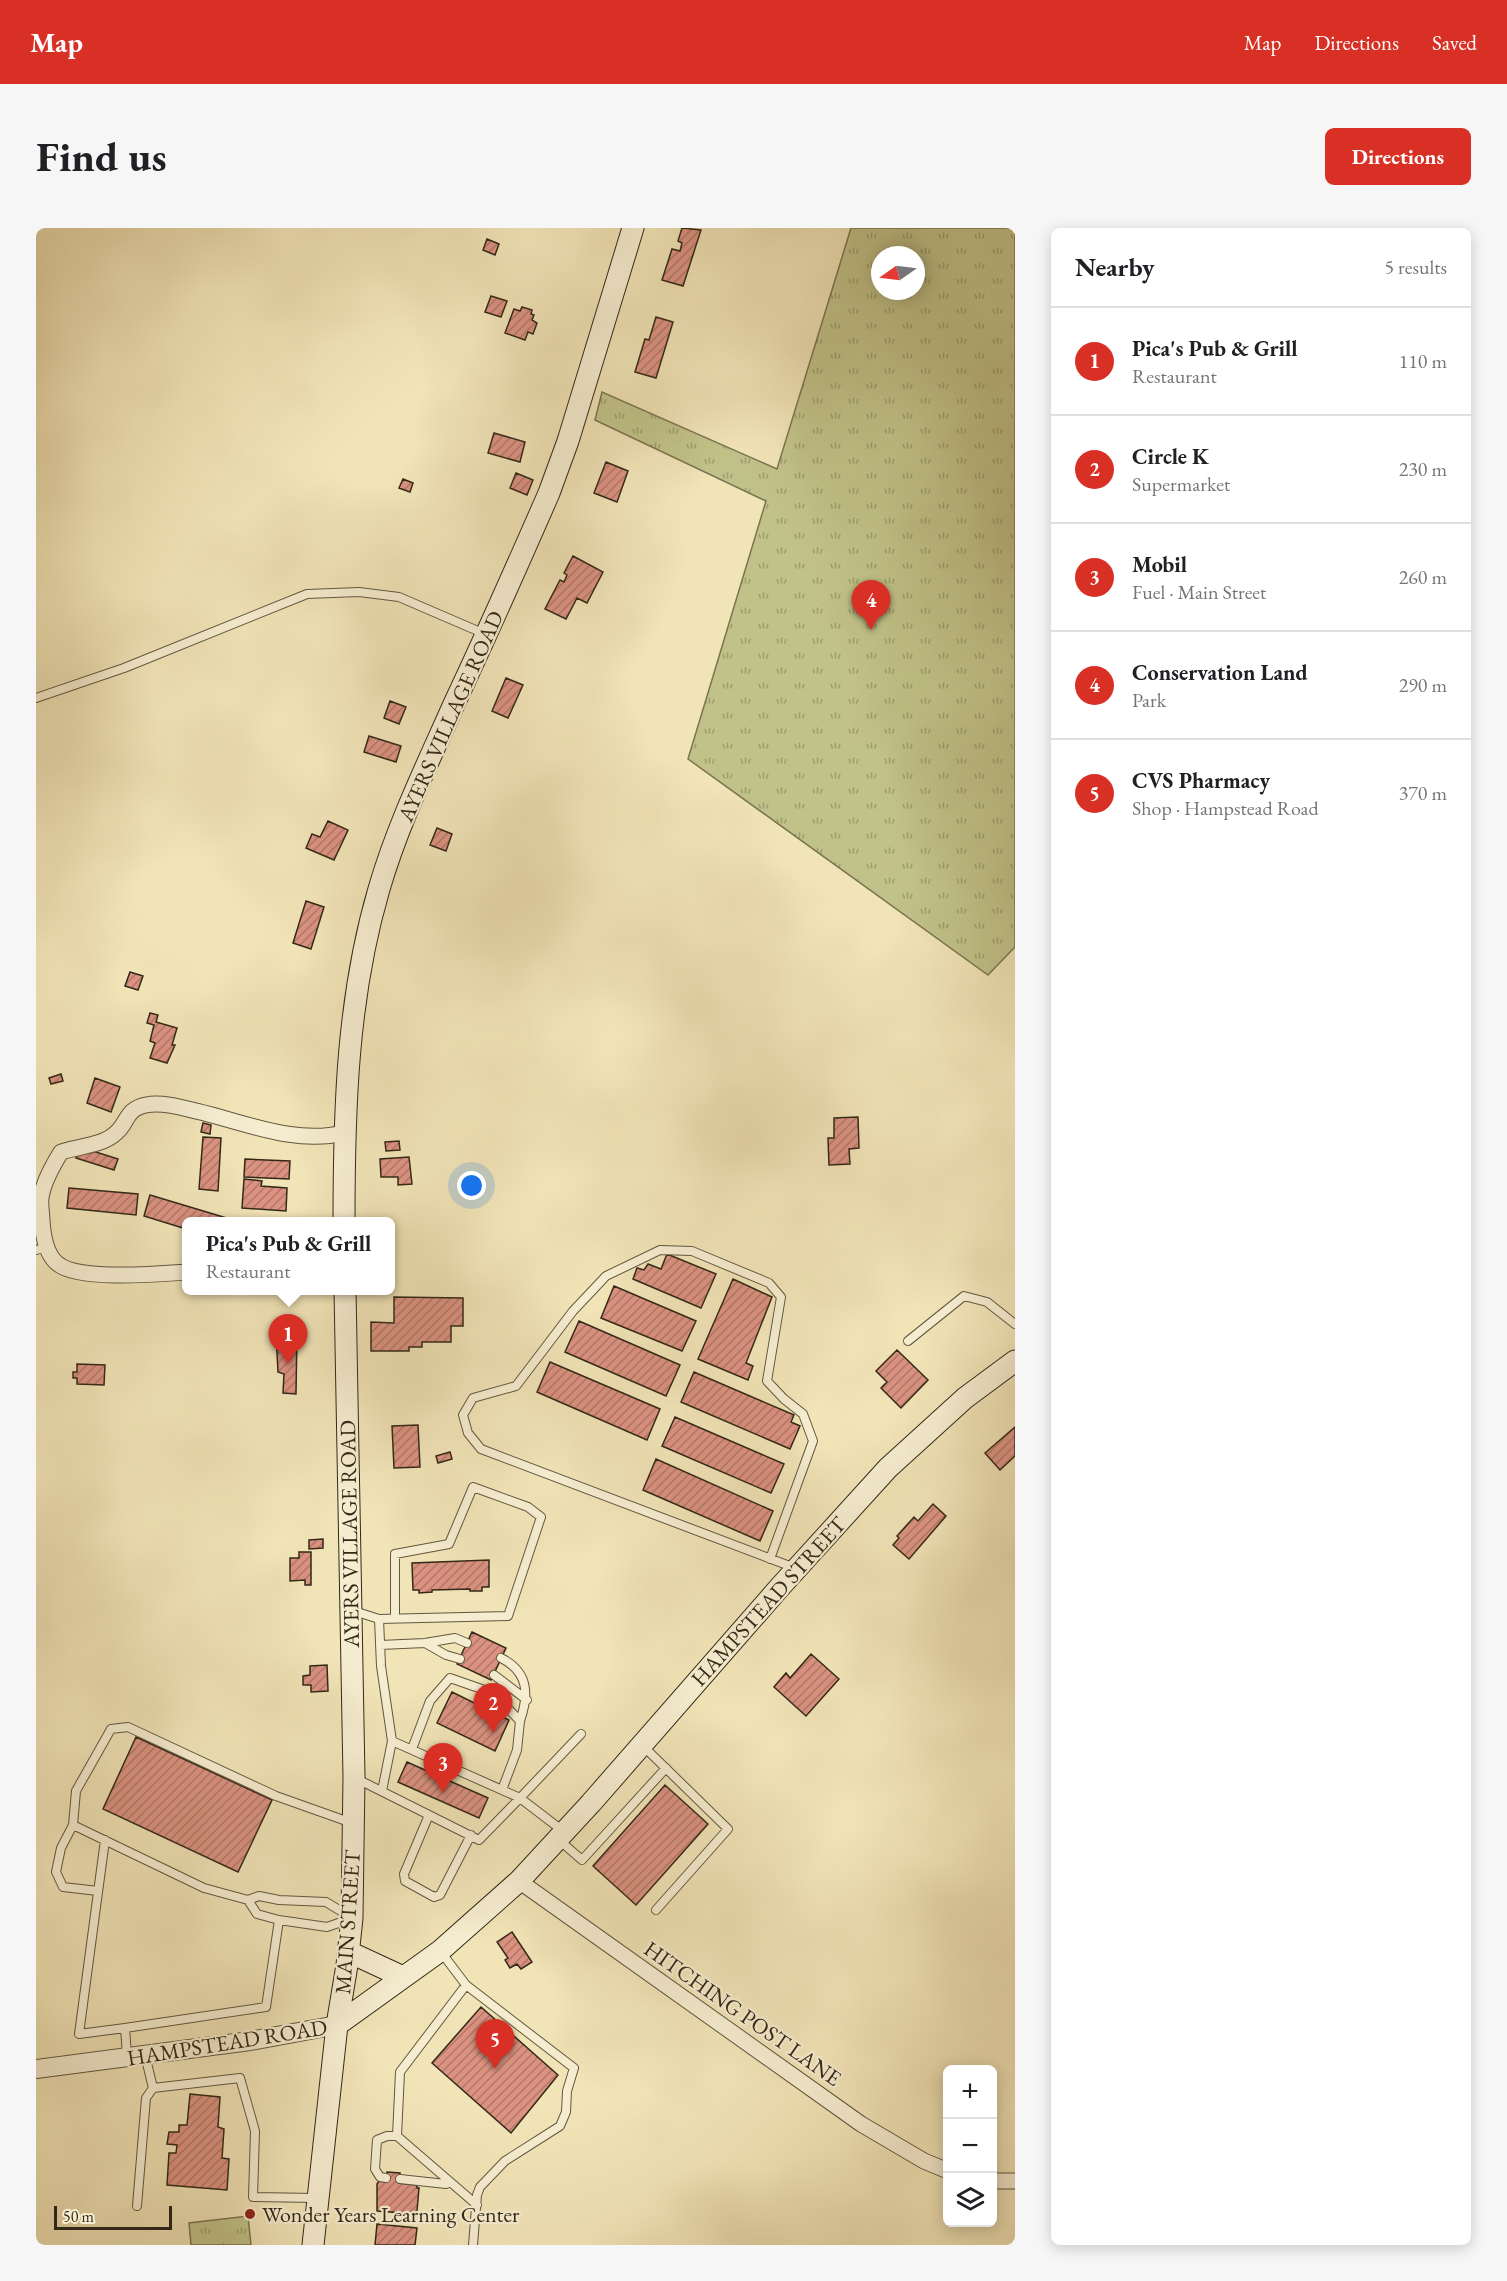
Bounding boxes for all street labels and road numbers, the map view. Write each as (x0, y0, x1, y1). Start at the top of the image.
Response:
street label: AYERS VILLAGE ROAD (390, 606, 510, 827)
street label: AYERS VILLAGE ROAD (333, 1420, 366, 1649)
street label: HAMPSTEAD STREET (684, 1510, 853, 1692)
street label: MAIN STREET (328, 1849, 367, 1995)
street label: HITCHING POST LANE (638, 1934, 847, 2093)
street label: HAMPSTEAD ROAD (125, 2012, 329, 2073)

